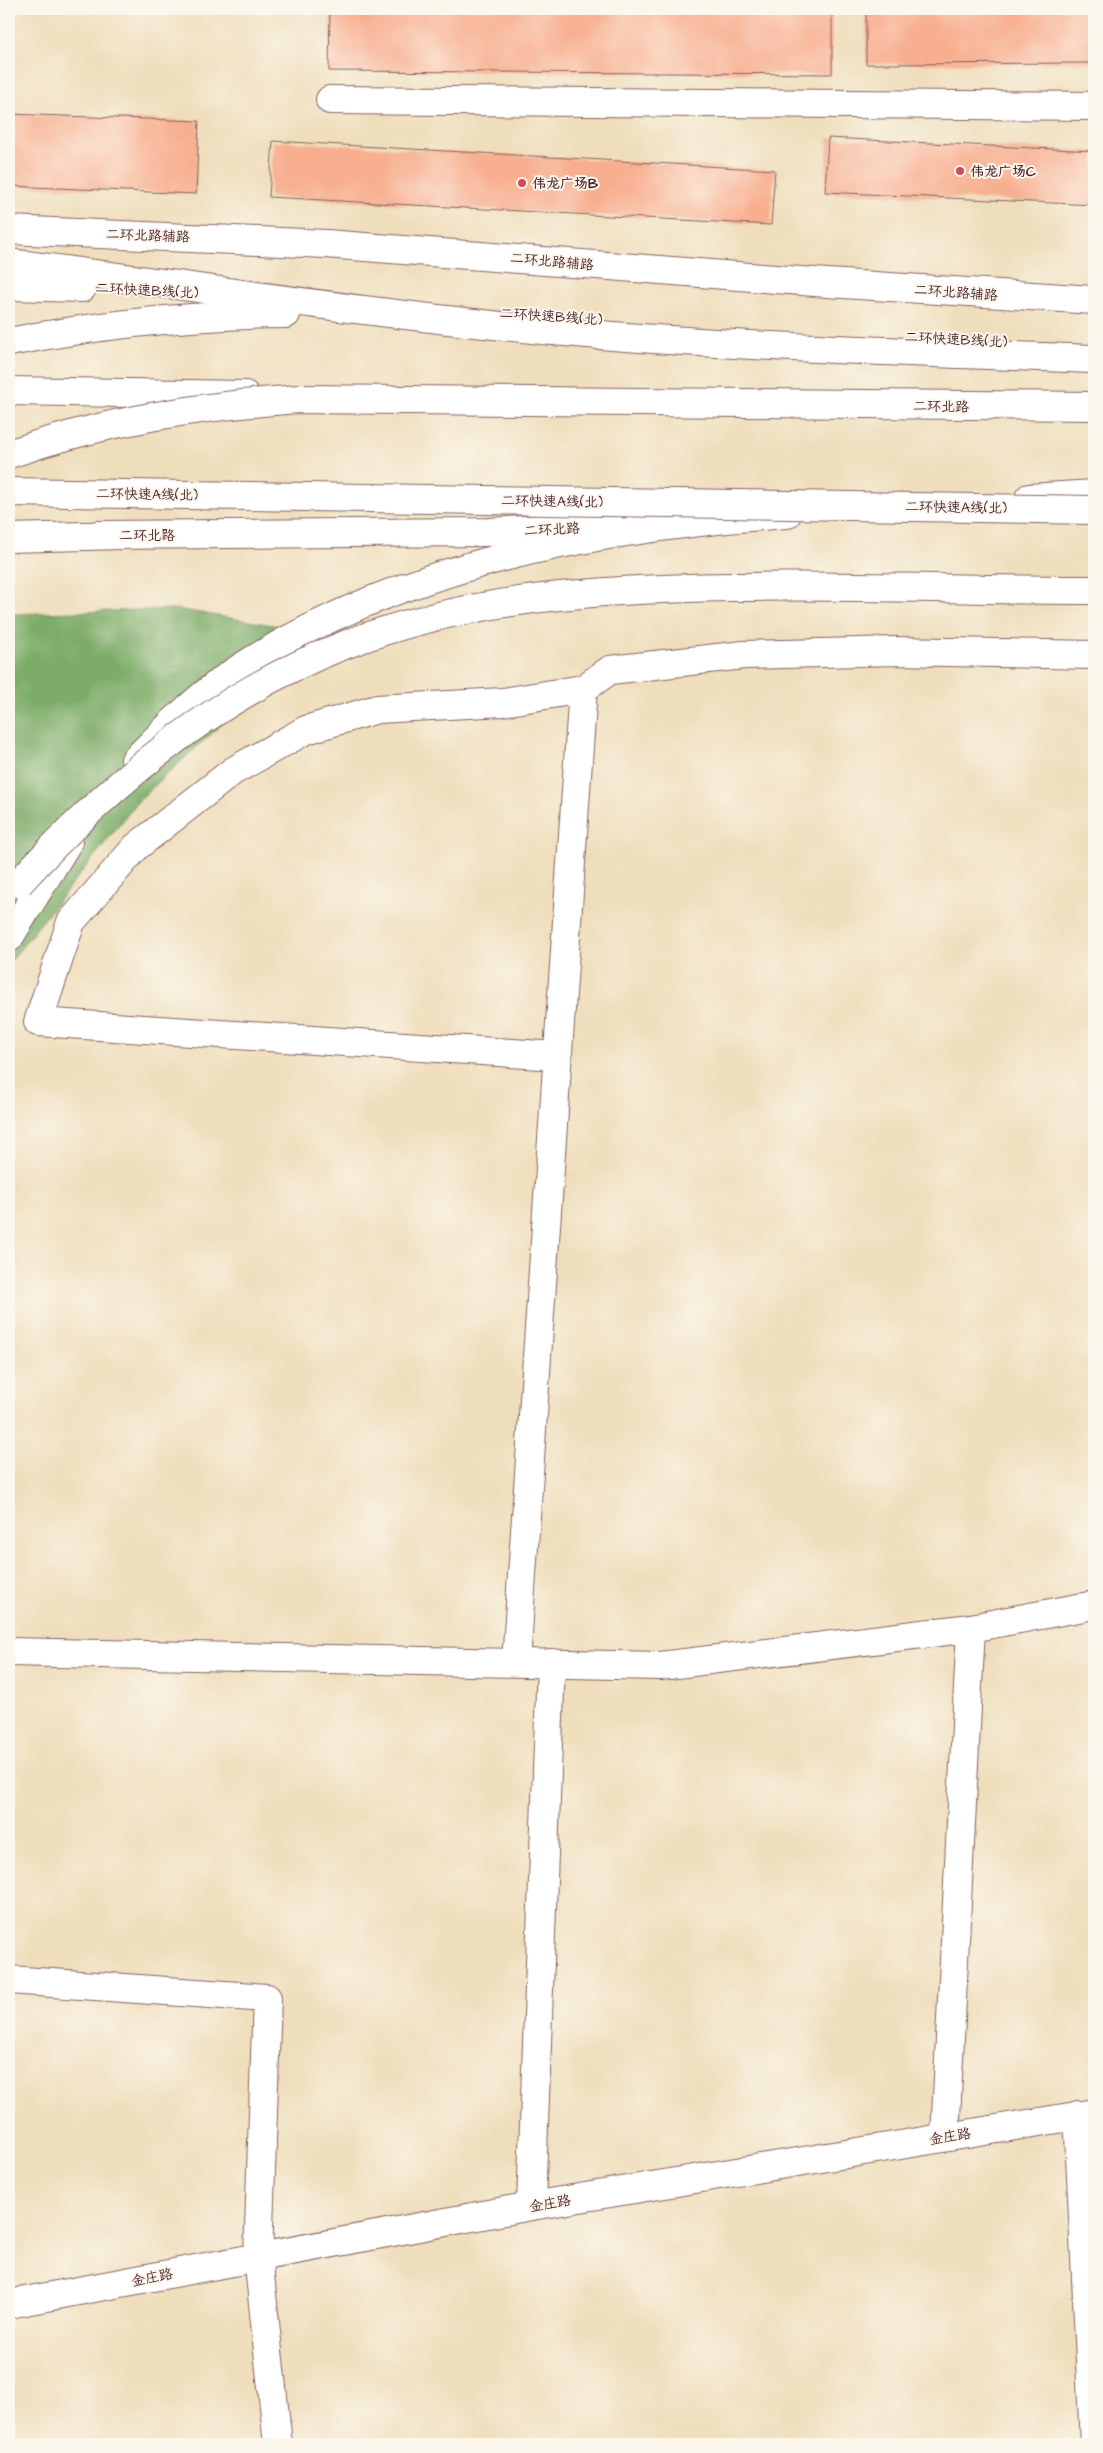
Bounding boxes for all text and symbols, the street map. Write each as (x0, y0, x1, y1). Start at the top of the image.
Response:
place label: 伟龙广场C (970, 162, 1036, 182)
marker: 伟龙广场C (954, 165, 966, 177)
place label: 伟龙广场B (532, 174, 598, 194)
marker: 伟龙广场B (516, 177, 528, 189)
street label: 二环北路辅路 (106, 225, 190, 247)
street label: 二环北路辅路 (509, 248, 595, 276)
street label: 二环快速B线(北) (95, 278, 199, 304)
street label: 二环北路辅路 (913, 280, 999, 306)
street label: 二环快速B线(北) (499, 303, 603, 331)
street label: 二环快速B线(北) (904, 327, 1008, 353)
street label: 二环北路 (913, 397, 969, 417)
street label: 二环快速A线(北) (96, 484, 198, 506)
street label: 二环快速A线(北) (501, 491, 603, 513)
street label: 二环快速A线(北) (905, 497, 1007, 519)
street label: 二环北路 (524, 519, 581, 541)
street label: 二环北路 (119, 526, 175, 546)
street label: 金庄路 (928, 2124, 972, 2150)
street label: 金庄路 (528, 2190, 573, 2217)
street label: 金庄路 (130, 2264, 175, 2292)

